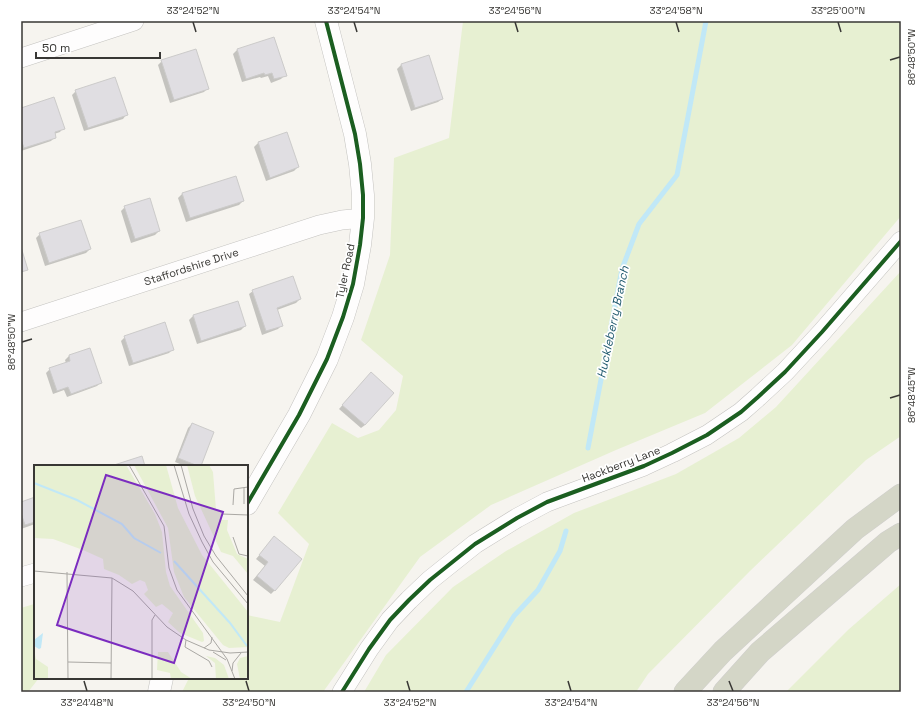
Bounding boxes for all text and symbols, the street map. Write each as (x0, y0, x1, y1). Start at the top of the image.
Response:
text: 33°24'52"N (167, 4, 219, 17)
text: 33°24'54"N (328, 4, 380, 17)
text: 33°24'56"N (488, 4, 542, 17)
text: 33°24'58"N (649, 4, 703, 17)
text: 33°25'00"N (811, 4, 865, 17)
text: 86°48'50"W (905, 28, 918, 85)
scale bar (36, 34, 160, 60)
text: 50 m (42, 40, 70, 56)
street label: Tyler Road (332, 242, 358, 300)
street label: Staffordshire Drive (142, 245, 240, 289)
water label: Huckleberry Branch (593, 264, 633, 380)
text: 86°48'50"W (5, 313, 18, 370)
text: 86°48'45"W (905, 367, 918, 423)
street label: Hackberry Lane (580, 443, 662, 485)
inset map (34, 465, 248, 679)
text: 33°24'48"N (61, 696, 113, 709)
text: 33°24'50"N (222, 696, 276, 709)
text: 33°24'52"N (384, 696, 436, 709)
text: 33°24'54"N (545, 696, 597, 709)
text: 33°24'56"N (706, 696, 760, 709)

